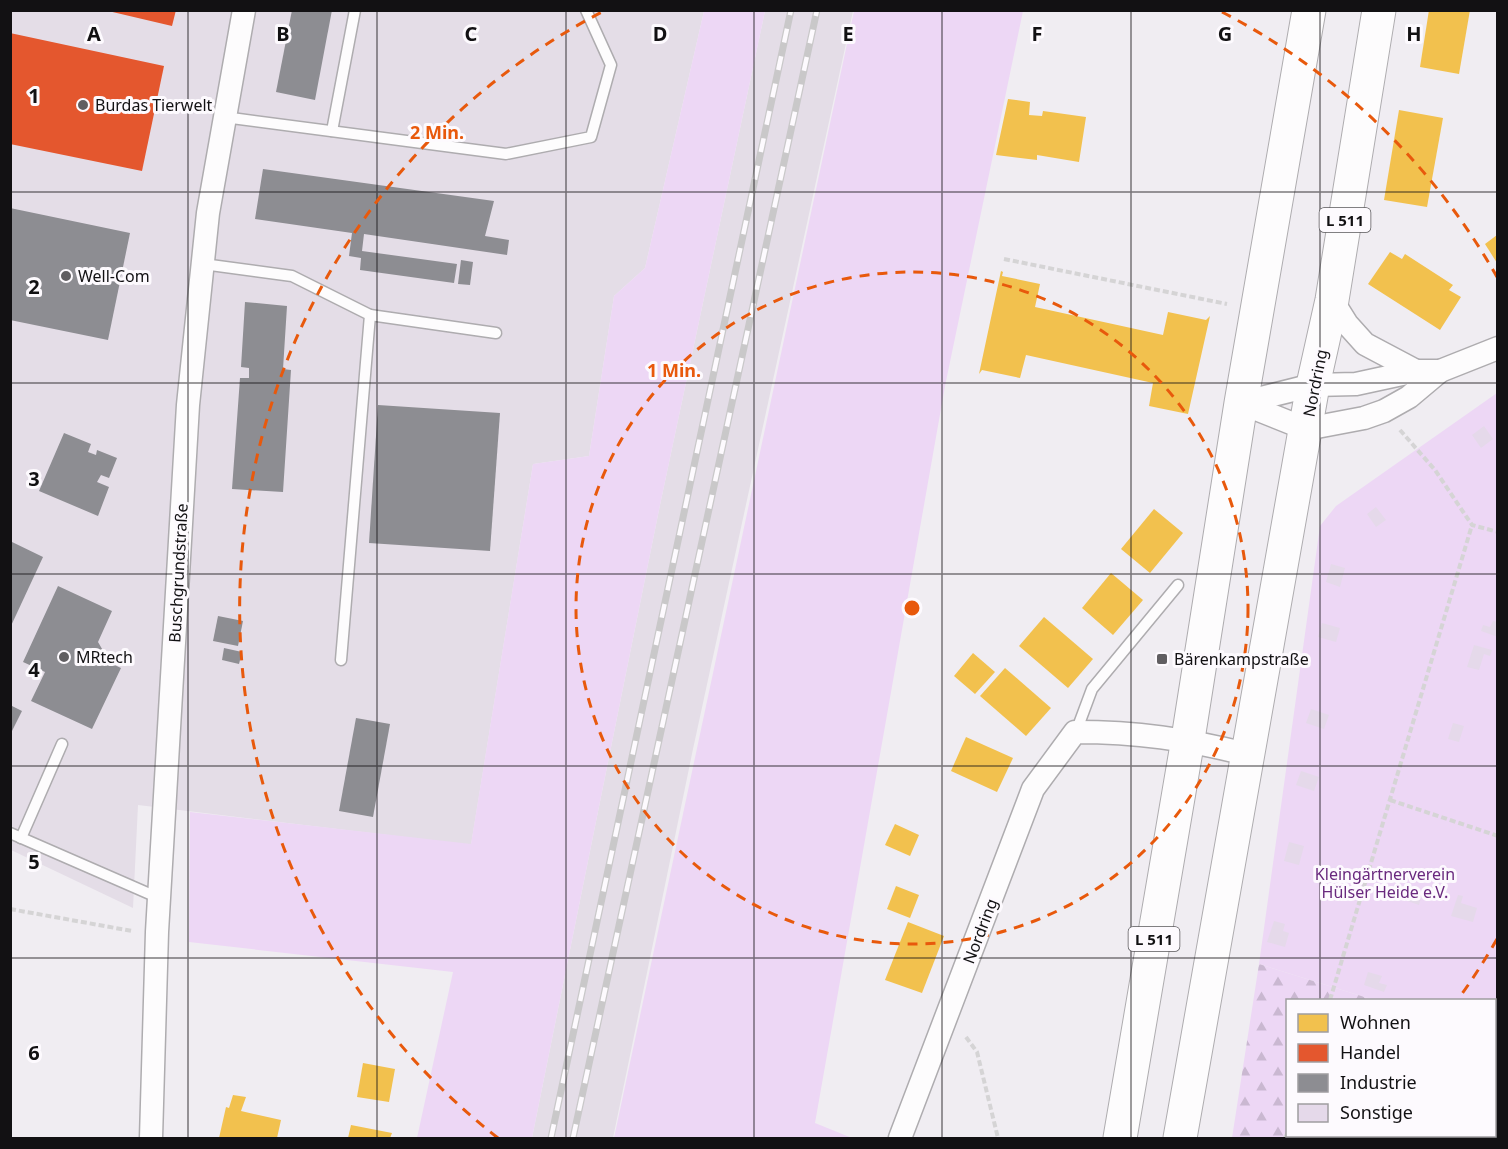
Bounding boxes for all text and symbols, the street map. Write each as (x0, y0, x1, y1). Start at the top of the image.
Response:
text: A (87, 20, 101, 47)
text: B (276, 20, 290, 47)
text: C (465, 20, 478, 47)
text: D (653, 20, 667, 47)
text: E (842, 20, 854, 47)
text: F (1032, 20, 1042, 47)
text: G (1218, 20, 1232, 47)
text: H (1406, 20, 1422, 47)
text: 1 (28, 82, 40, 109)
place label: Burdas Tierwelt (95, 94, 213, 116)
marker: Burdas Tierwelt (76, 98, 90, 112)
text: 2 Min. (410, 120, 464, 144)
road number: L 511 (1320, 208, 1370, 232)
place label: Well-Com (78, 265, 150, 287)
marker: Well-Com (59, 269, 73, 283)
text: 2 (28, 273, 40, 300)
street label: Nordring (1298, 347, 1332, 419)
text: 1 Min. (647, 358, 701, 382)
text: 3 (28, 465, 40, 492)
street label: Buschgrundstraße (163, 503, 193, 643)
centre of rings (902, 598, 922, 618)
place label: MRtech (76, 646, 133, 668)
place label: Bärenkampstraße (1174, 648, 1309, 670)
marker: MRtech (57, 650, 71, 664)
marker: Bärenkampstraße (1155, 652, 1169, 666)
text: 4 (28, 656, 40, 683)
text: 5 (28, 848, 40, 875)
park label: Kleingärtnerverein Hülser Heide e.V. (1315, 863, 1455, 903)
street label: Nordring (957, 895, 1003, 967)
road number: L 511 (1128, 927, 1180, 951)
legend (1286, 999, 1496, 1137)
text: Wohnen (1340, 1010, 1411, 1034)
text: 6 (28, 1039, 40, 1066)
text: Handel (1340, 1040, 1400, 1064)
text: Industrie (1340, 1070, 1417, 1094)
text: Sonstige (1340, 1100, 1413, 1124)

